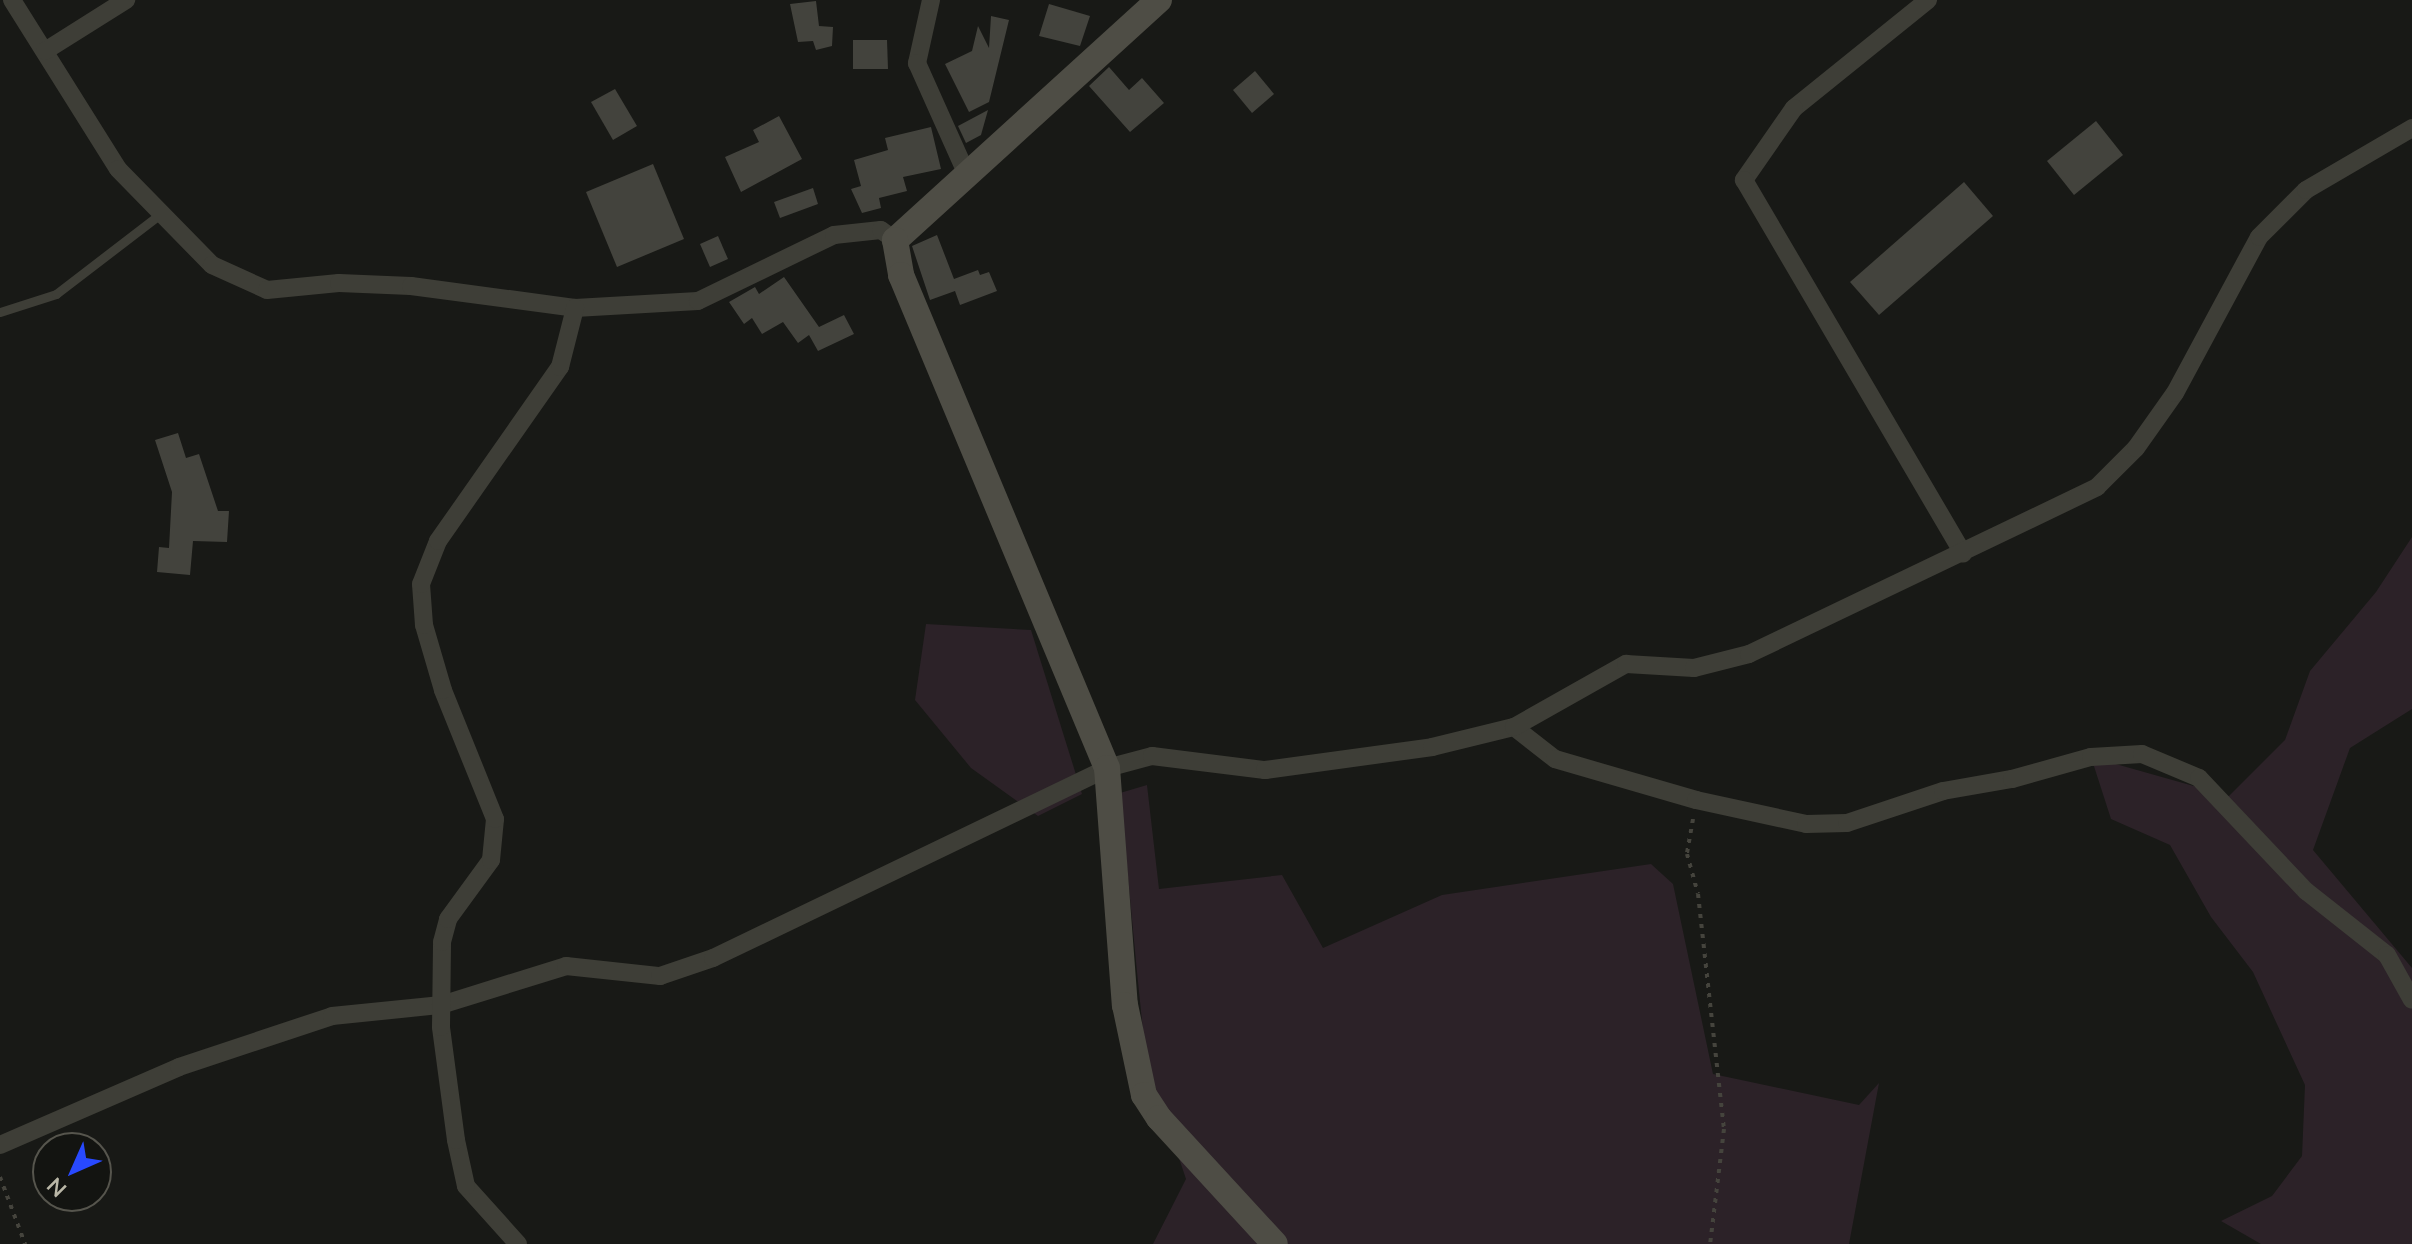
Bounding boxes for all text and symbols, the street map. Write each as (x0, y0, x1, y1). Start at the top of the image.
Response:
north arrow (32, 1132, 112, 1212)
text: N (41, 1172, 72, 1203)

